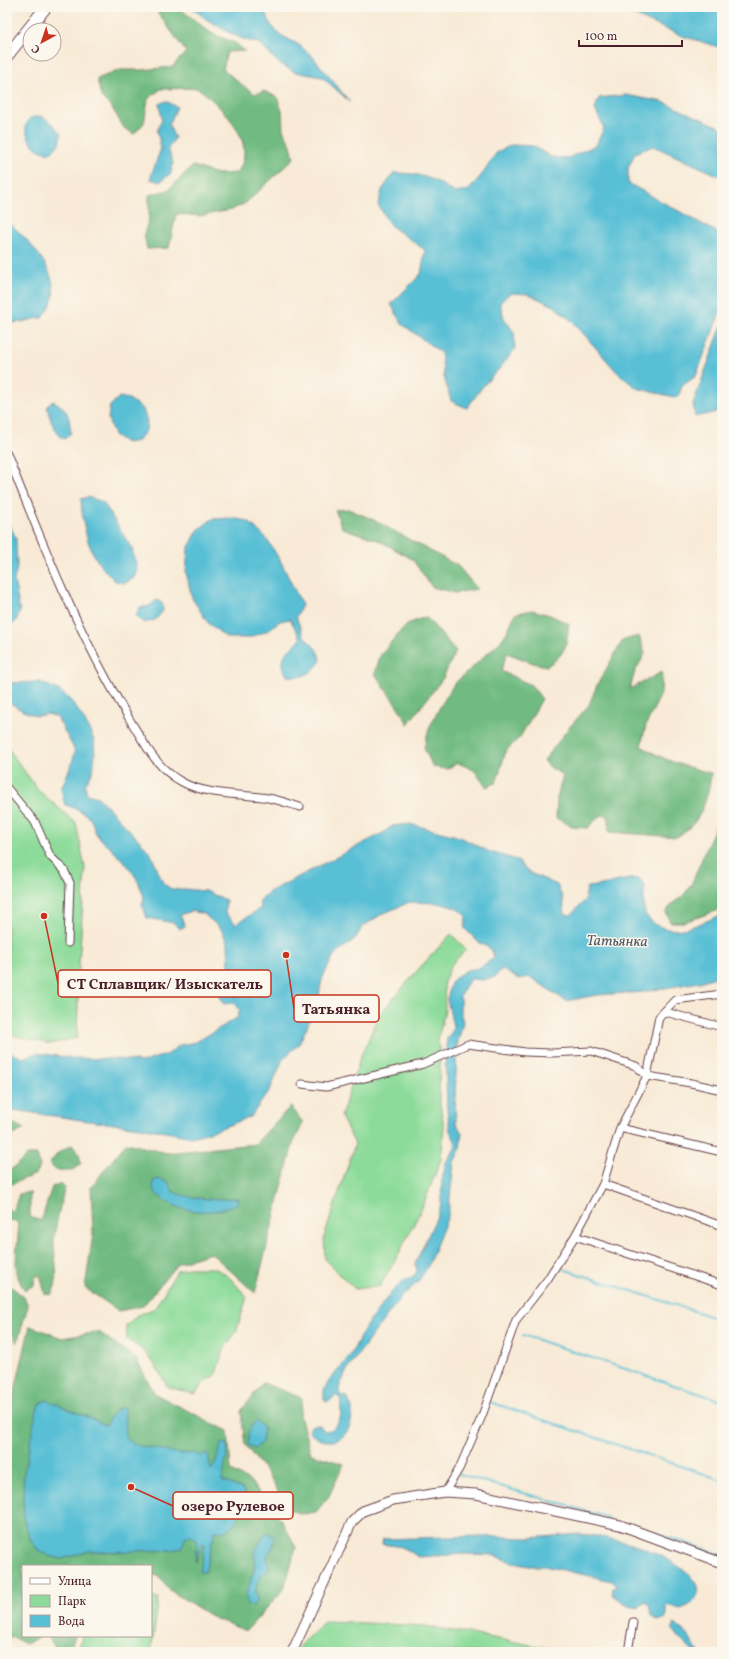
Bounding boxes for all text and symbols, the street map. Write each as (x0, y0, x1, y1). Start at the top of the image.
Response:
north arrow (22, 22, 62, 62)
scale bar (579, 22, 682, 48)
text: 100 m (585, 29, 618, 45)
text: С (29, 40, 44, 57)
water label: Татьянка (586, 931, 648, 953)
callout: СТ Сплавщик/ Изыскатель (58, 970, 271, 997)
text: СТ Сплавщик/ Изыскатель (67, 975, 264, 996)
callout: Татьянка (294, 995, 379, 1022)
text: Татьянка (302, 1000, 370, 1021)
callout: озеро Рулевое (173, 1492, 293, 1519)
text: озеро Рулевое (181, 1497, 285, 1518)
legend (22, 1565, 152, 1637)
text: Улица (58, 1574, 91, 1590)
text: Парк (58, 1594, 86, 1610)
text: Вода (58, 1614, 85, 1630)

